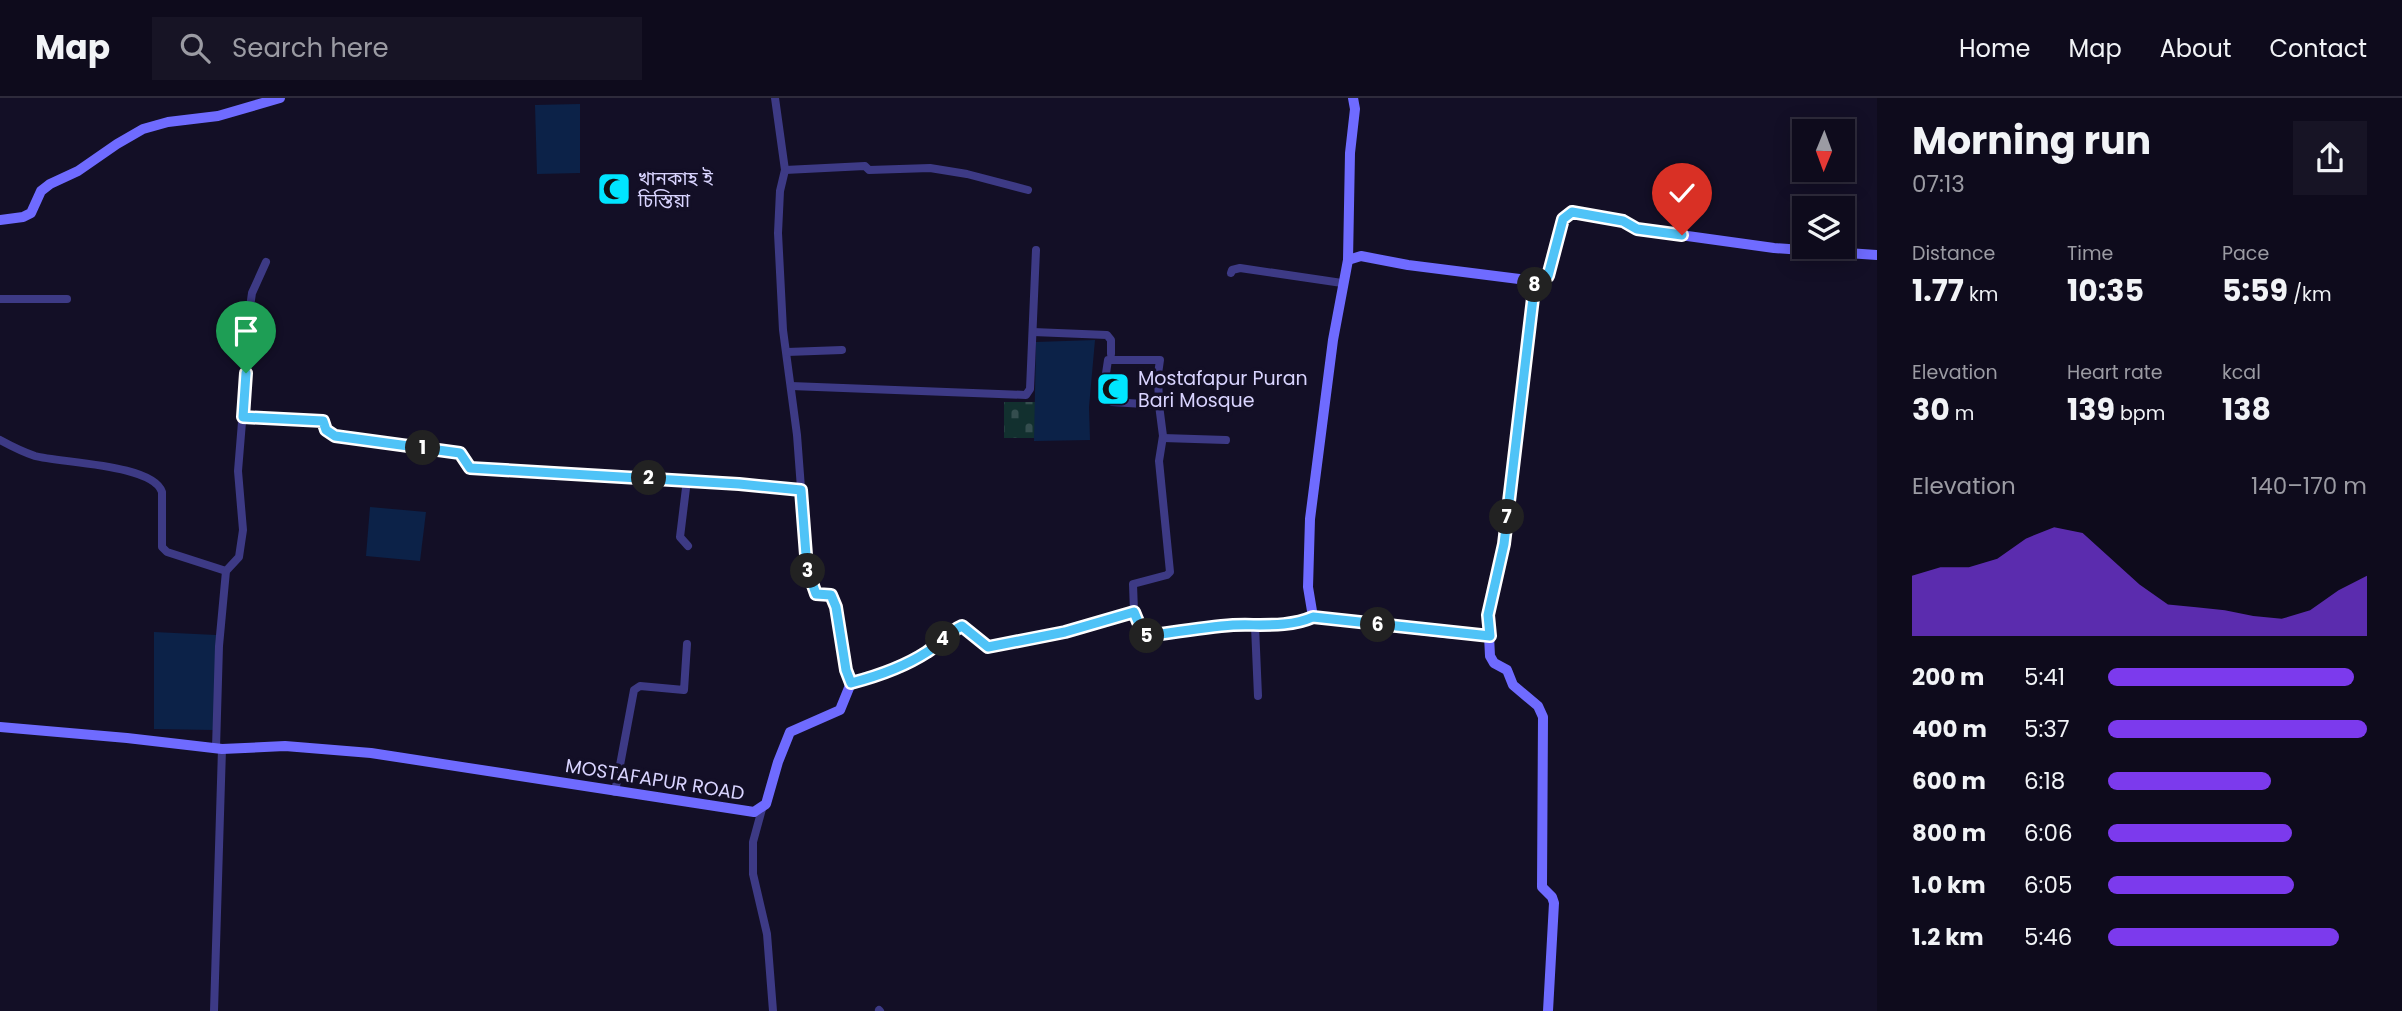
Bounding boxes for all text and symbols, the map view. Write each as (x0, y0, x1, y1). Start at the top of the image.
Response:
search box (152, 17, 642, 80)
text: Map (35, 24, 110, 71)
icon: search (176, 29, 214, 67)
text: Search here (232, 30, 389, 66)
text: Home (1959, 32, 2031, 65)
text: Map (2069, 32, 2122, 65)
text: About (2160, 32, 2231, 65)
text: Contact (2269, 32, 2367, 65)
text: Morning run (1912, 114, 2151, 167)
north arrow (1792, 119, 1855, 182)
map controls (1792, 119, 1855, 259)
button: share (2293, 121, 2367, 195)
pin (1652, 163, 1712, 235)
place label: খানকাহ ই চিস্তিয়া (637, 165, 714, 214)
text: 07:13 (1912, 168, 1965, 200)
mosque icon: খানকাহ ই চিস্তিয়া (595, 170, 633, 208)
icon: check (1663, 174, 1701, 212)
button: layers (1792, 196, 1855, 259)
text: Distance (1912, 240, 1995, 267)
text: Time (2067, 240, 2113, 267)
text: Pace (2222, 240, 2269, 267)
pin: 8 (1518, 268, 1552, 302)
text: 1.77 (1912, 269, 1964, 312)
text: 10:35 (2067, 269, 2144, 312)
text: 5:59 (2222, 269, 2288, 312)
text: 8 (1528, 271, 1541, 298)
text: km (1964, 281, 1998, 308)
text: /km (2288, 281, 2331, 308)
pin (216, 301, 276, 373)
icon: arrive (227, 312, 265, 350)
text: Elevation (1912, 359, 1998, 386)
text: Heart rate (2067, 359, 2162, 386)
text: kcal (2222, 359, 2261, 386)
place label: Mostafapur Puran Bari Mosque (1138, 365, 1308, 414)
mosque icon: Mostafapur Puran Bari Mosque (1094, 370, 1132, 408)
text: 30 (1912, 388, 1950, 431)
text: 139 (2067, 388, 2115, 431)
text: 138 (2222, 388, 2271, 431)
text: m (1950, 400, 1974, 427)
text: bpm (2115, 400, 2165, 427)
pin: 1 (406, 430, 440, 466)
text: 1 (419, 434, 426, 461)
pin: 2 (632, 460, 666, 496)
text: 2 (643, 464, 654, 491)
text: Elevation (1912, 470, 2016, 502)
text: 140–170 m (2251, 470, 2367, 502)
pin: 7 (1490, 500, 1524, 534)
text: 7 (1501, 503, 1512, 530)
pin: 3 (790, 554, 826, 588)
text: 3 (802, 557, 813, 584)
pin: 6 (1360, 608, 1396, 642)
text: 6 (1371, 611, 1384, 638)
pin: 5 (1130, 618, 1164, 654)
pin: 4 (926, 622, 960, 656)
text: 5 (1140, 622, 1153, 649)
text: 4 (936, 625, 949, 652)
text: 200 m (1912, 661, 1984, 693)
text: 5:41 (2024, 661, 2065, 693)
text: 400 m (1912, 713, 1987, 745)
text: 5:37 (2024, 713, 2069, 745)
street label: MOSTAFAPUR ROAD (563, 752, 746, 807)
text: 600 m (1912, 765, 1986, 797)
text: 6:18 (2024, 765, 2065, 797)
text: 800 m (1912, 817, 1986, 849)
text: 6:06 (2024, 817, 2073, 849)
text: 1.0 km (1912, 869, 1986, 901)
text: 6:05 (2024, 869, 2072, 901)
text: 1.2 km (1912, 921, 1984, 953)
text: 5:46 (2024, 921, 2072, 953)

